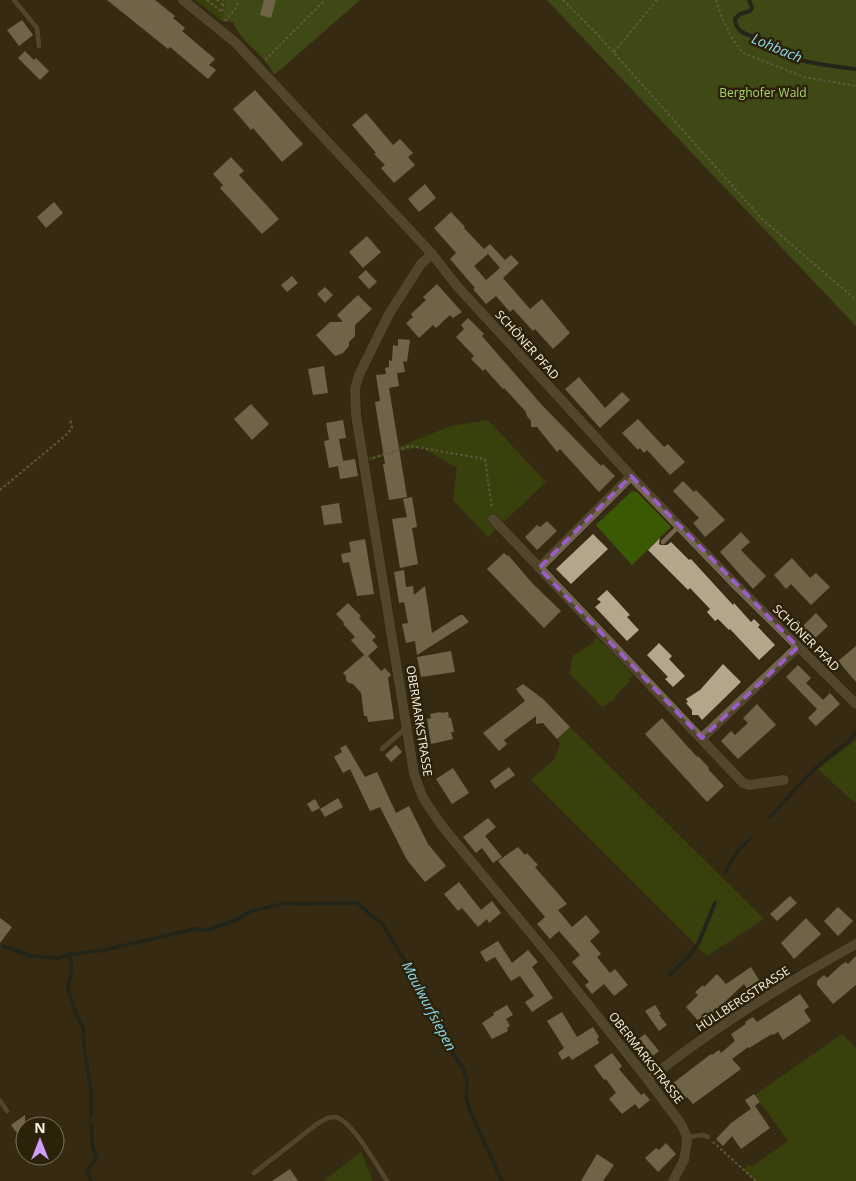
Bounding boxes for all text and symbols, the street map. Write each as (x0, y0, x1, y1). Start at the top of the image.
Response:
water label: Lohbach (749, 28, 805, 67)
park label: Berghofer Wald (719, 84, 807, 101)
street label: SCHÖNER PFAD (492, 306, 563, 383)
street label: SCHÖNER PFAD (769, 600, 844, 675)
street label: OBERMARKSTRASSE (402, 664, 437, 778)
water label: Maulwurfsiepen (398, 958, 461, 1054)
street label: HÜLLBERGSTRASSE (693, 962, 793, 1035)
street label: OBERMARKSTRASSE (605, 1008, 688, 1107)
north arrow (15, 1116, 65, 1166)
text: N (34, 1118, 46, 1137)

